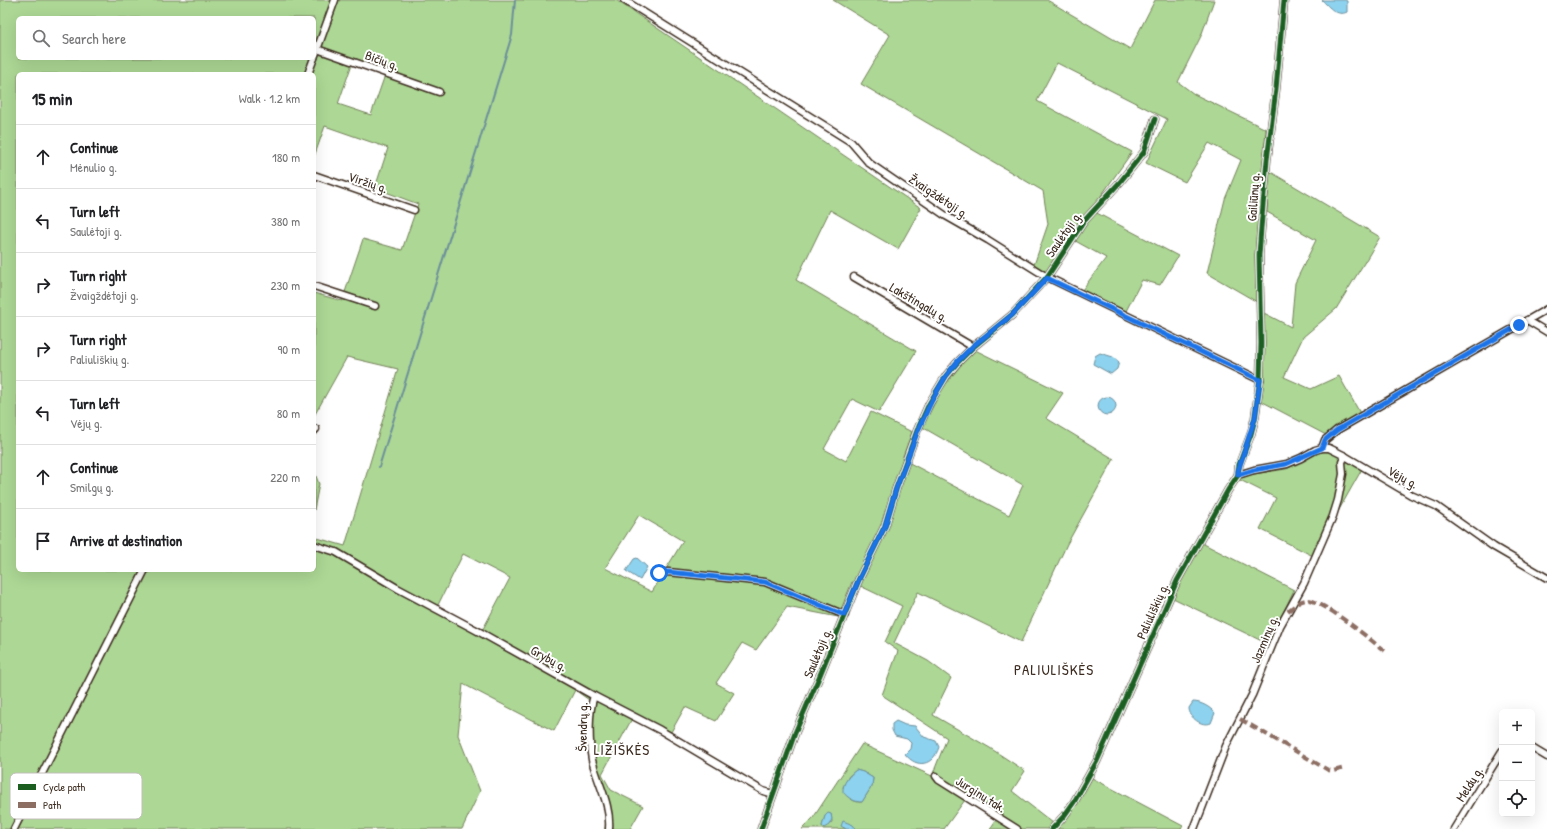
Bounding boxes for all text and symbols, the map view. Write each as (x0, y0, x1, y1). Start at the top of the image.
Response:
search box (16, 16, 316, 60)
icon: search (30, 27, 52, 49)
text: Search here (62, 28, 126, 49)
street label: Bičių g. (363, 46, 401, 74)
text: 15 min (32, 87, 72, 110)
text: Walk · 1.2 km (239, 89, 300, 107)
text: Continue (70, 137, 118, 158)
icon: ahead (32, 146, 54, 168)
text: 180 m (272, 148, 300, 166)
text: Mėnulio g. (70, 158, 117, 176)
street label: Viržių g. (346, 167, 390, 197)
street label: Žvaigždėtoji g. (906, 169, 973, 223)
street label: Gailiūnų g. (1242, 172, 1264, 222)
text: Turn left (70, 201, 120, 222)
street label: Saulėtoji g. (1041, 207, 1085, 261)
icon: left (32, 210, 54, 232)
text: 380 m (271, 212, 300, 230)
text: Saulėtoji g. (70, 222, 122, 240)
text: Turn right (70, 265, 126, 286)
icon: right (32, 274, 54, 296)
text: 230 m (270, 276, 300, 294)
street label: Lakštingalų g. (886, 278, 952, 326)
text: Žvaigždėtoji g. (70, 286, 139, 304)
route end (1510, 316, 1528, 334)
text: Turn right (70, 329, 126, 350)
icon: right (32, 338, 54, 360)
text: 90 m (278, 340, 300, 358)
text: Paliuliškių g. (70, 350, 129, 368)
text: Turn left (70, 393, 120, 414)
icon: left (32, 402, 54, 424)
text: 80 m (277, 404, 300, 422)
text: Vėjų g. (70, 414, 102, 432)
text: Continue (70, 457, 118, 478)
street label: Vėjų g. (1385, 461, 1422, 493)
icon: ahead (32, 466, 54, 488)
text: 220 m (270, 468, 300, 486)
text: Smilgų g. (70, 478, 114, 496)
icon: arrive (32, 530, 54, 552)
text: Arrive at destination (70, 530, 182, 551)
route start (650, 564, 668, 582)
street label: Paliuliškių g. (1132, 580, 1172, 642)
street label: Jazminų g. (1246, 612, 1282, 665)
street label: Saulėtoji g. (799, 625, 836, 681)
street label: Grybų g. (528, 641, 571, 675)
district label: PALIULIŠKĖS (1014, 659, 1094, 680)
street label: Švendrų g. (573, 702, 591, 752)
map controls (1499, 709, 1535, 817)
button: + (1499, 709, 1535, 745)
district label: LIŽIŠKĖS (594, 739, 650, 760)
button: − (1499, 745, 1535, 781)
street label: Meldų g. (1451, 763, 1487, 805)
street label: Jurginų tak. (953, 772, 1009, 816)
legend (10, 773, 142, 819)
text: Cycle path (43, 780, 86, 794)
button: locate (1499, 781, 1535, 817)
text: Path (43, 798, 61, 812)

